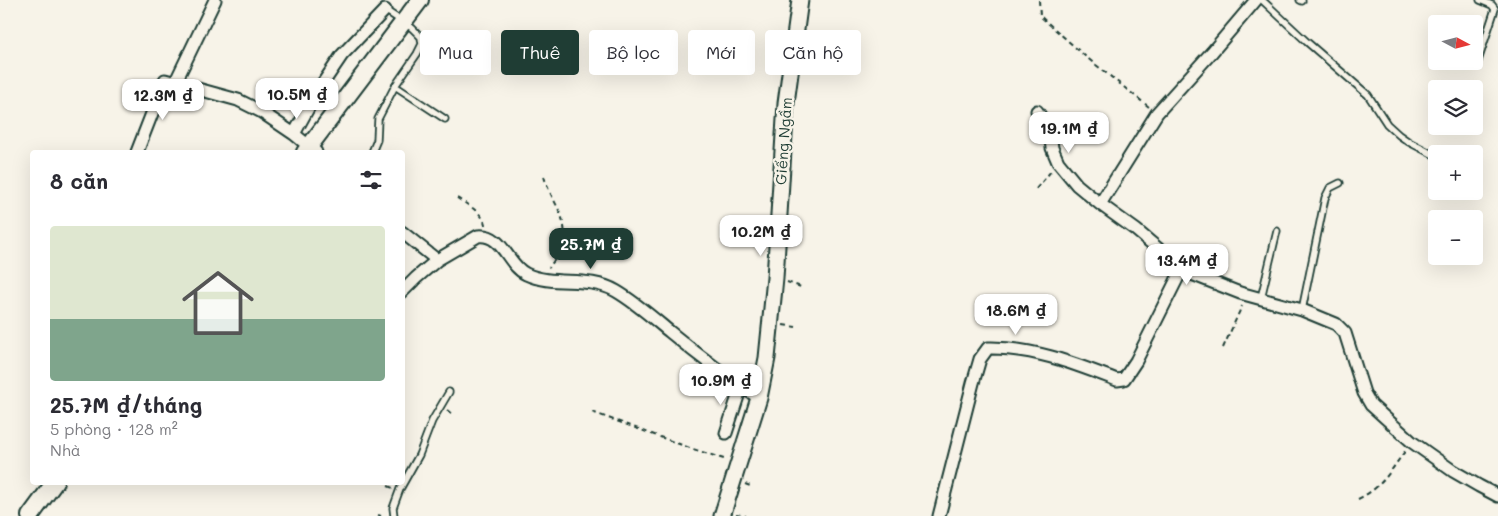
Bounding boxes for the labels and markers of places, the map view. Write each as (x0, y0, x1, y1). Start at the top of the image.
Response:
pin: 12.3M ₫ (117, 78, 209, 121)
pin: 10.5M ₫ (251, 78, 343, 120)
pin: 19.1M ₫ (1023, 112, 1115, 154)
pin: 10.2M ₫ (715, 214, 807, 257)
pin: 25.7M ₫ (545, 228, 637, 270)
pin: 13.4M ₫ (1141, 244, 1233, 286)
pin: 18.6M ₫ (970, 294, 1062, 336)
pin: 10.9M ₫ (675, 364, 767, 406)

